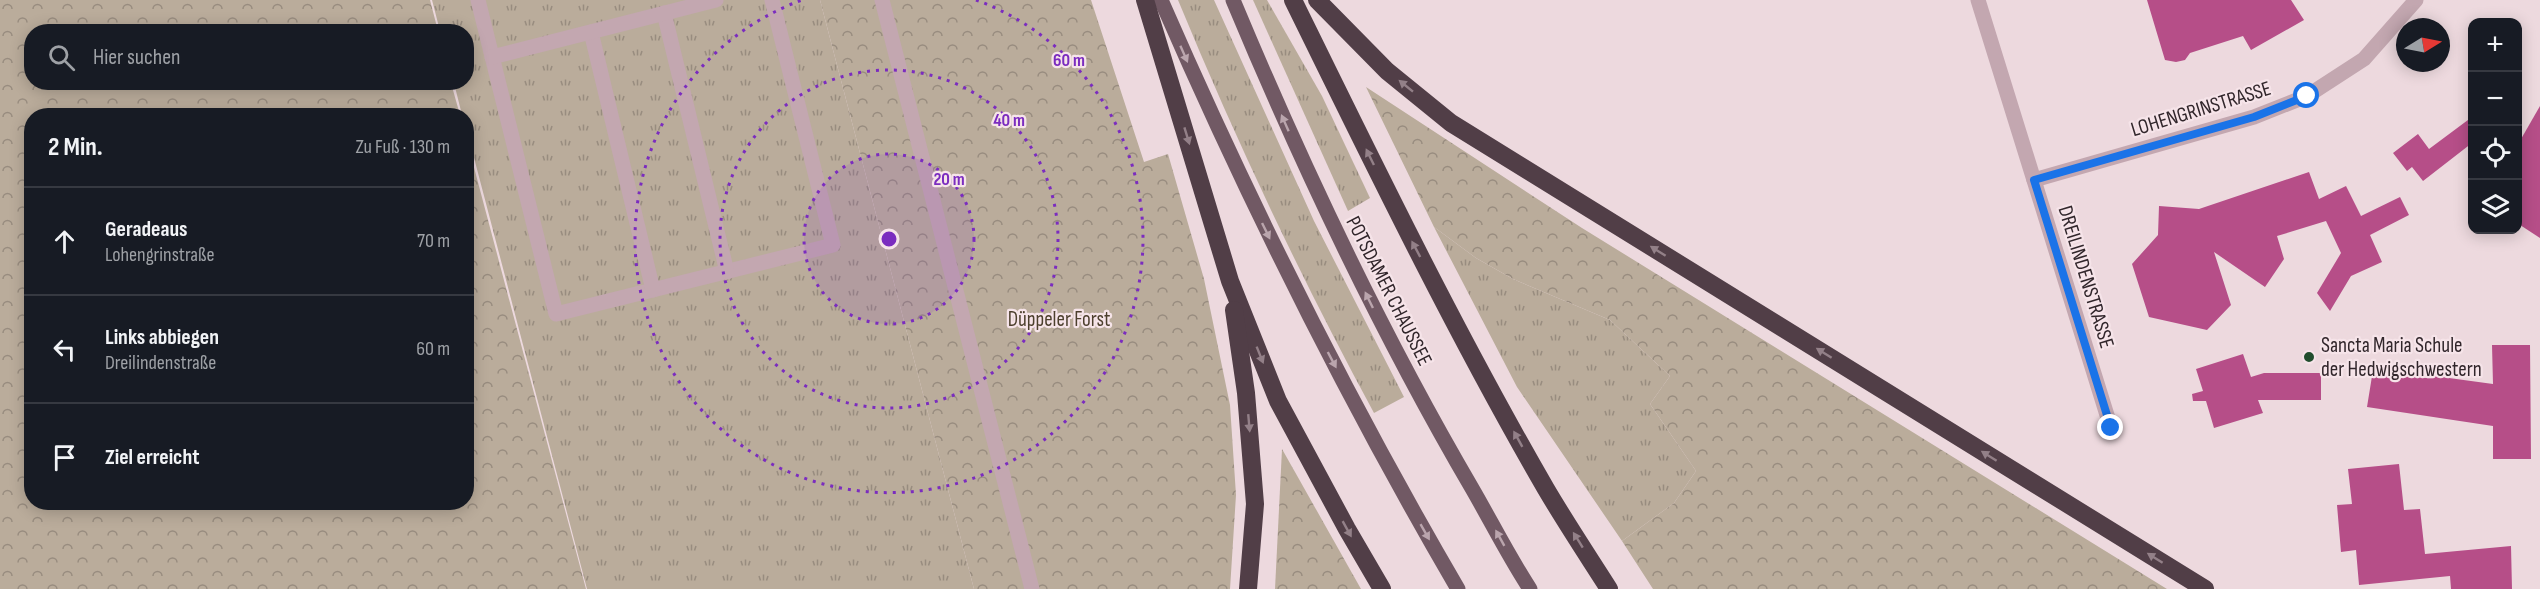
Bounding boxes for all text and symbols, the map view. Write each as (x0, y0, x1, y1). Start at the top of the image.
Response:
north arrow (2396, 18, 2450, 72)
map controls (2468, 18, 2522, 234)
button: + (2468, 18, 2522, 72)
search box (24, 24, 474, 90)
icon: search (45, 41, 78, 74)
text: Hier suchen (93, 44, 181, 71)
one-way arrow (1179, 45, 1189, 63)
text: 60 m (1053, 50, 1085, 71)
button: − (2468, 72, 2522, 126)
street label: LOHENGRINSTRASSE (2128, 76, 2274, 142)
one-way arrow (1398, 80, 1414, 93)
route start (2293, 82, 2319, 108)
text: 40 m (993, 110, 1025, 131)
one-way arrow (1281, 115, 1290, 132)
button: locate (2468, 126, 2522, 180)
one-way arrow (1182, 127, 1192, 145)
text: 2 Min. (48, 132, 103, 163)
text: Zu Fuß · 130 m (355, 135, 450, 159)
one-way arrow (1365, 148, 1374, 165)
text: 20 m (933, 169, 965, 190)
button: layers (2468, 180, 2522, 234)
street label: DREILINDENSTRASSE (2052, 203, 2120, 351)
street label: POTSDAMER CHAUSSEE (1341, 212, 1437, 370)
text: Geradeaus (105, 216, 188, 243)
one-way arrow (1262, 222, 1271, 239)
icon: ahead (48, 225, 81, 258)
text: 70 m (417, 229, 450, 253)
centre of rings (879, 229, 899, 249)
one-way arrow (1411, 240, 1421, 257)
text: Lohengrinstraße (105, 243, 214, 267)
one-way arrow (1650, 245, 1666, 256)
one-way arrow (1364, 291, 1373, 308)
park label: Düppeler Forst (1008, 307, 1110, 332)
text: Links abbiegen (105, 324, 219, 351)
icon: left (48, 333, 81, 366)
place label: Sancta Maria Schule der Hedwigschwestern (2321, 333, 2482, 382)
text: 60 m (416, 337, 450, 361)
one-way arrow (1256, 346, 1265, 364)
one-way arrow (1816, 348, 1832, 359)
marker: Sancta Maria Schule der Hedwigschwestern (2302, 350, 2316, 364)
text: Dreilindenstraße (105, 351, 216, 375)
one-way arrow (1327, 352, 1337, 369)
one-way arrow (1244, 413, 1254, 432)
route end (2097, 414, 2123, 440)
one-way arrow (1513, 431, 1524, 447)
icon: arrive (48, 441, 81, 474)
text: Ziel erreicht (105, 444, 200, 471)
one-way arrow (1981, 450, 1998, 461)
one-way arrow (1342, 521, 1352, 538)
one-way arrow (1419, 523, 1429, 540)
one-way arrow (1495, 530, 1505, 547)
one-way arrow (1573, 531, 1584, 548)
one-way arrow (2147, 553, 2163, 564)

